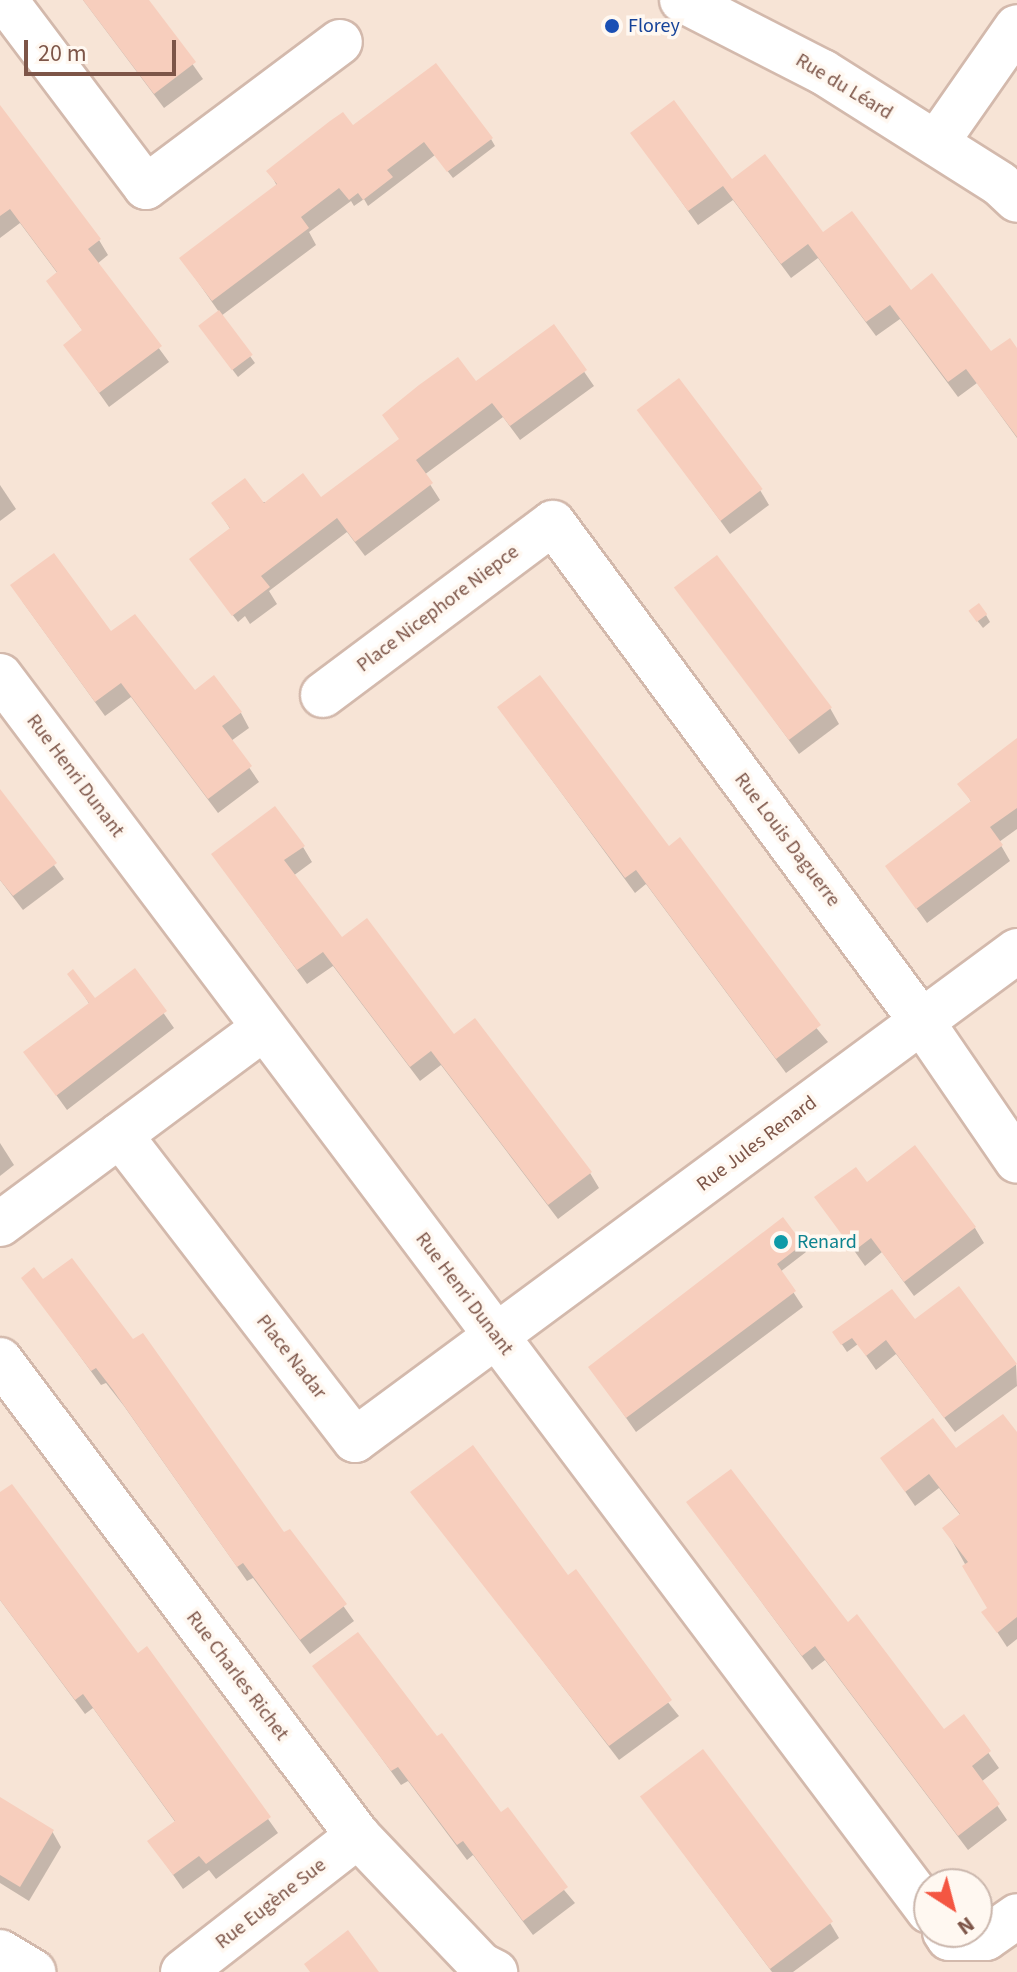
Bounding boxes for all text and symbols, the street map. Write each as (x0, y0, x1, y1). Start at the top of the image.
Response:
place label: Florey (628, 14, 680, 38)
marker: Florey (603, 17, 621, 35)
scale bar (28, 24, 180, 74)
text: 20 m (38, 36, 87, 71)
street label: Rue du Léard (791, 49, 897, 125)
street label: Place Nicephore Niepce (352, 540, 524, 678)
street label: Rue Henri Dunant (21, 710, 129, 842)
street label: Rue Louis Daguerre (729, 768, 845, 912)
street label: Rue Jules Renard (692, 1091, 822, 1197)
street label: Rue Henri Dunant (410, 1228, 518, 1360)
place label: Renard (797, 1230, 857, 1254)
marker: Renard (772, 1233, 790, 1251)
street label: Place Nadar (251, 1310, 331, 1404)
street label: Rue Charles Richet (181, 1607, 293, 1745)
street label: Rue Eugène Sue (211, 1853, 331, 1955)
north arrow (913, 1868, 993, 1948)
text: N (951, 1909, 981, 1943)

